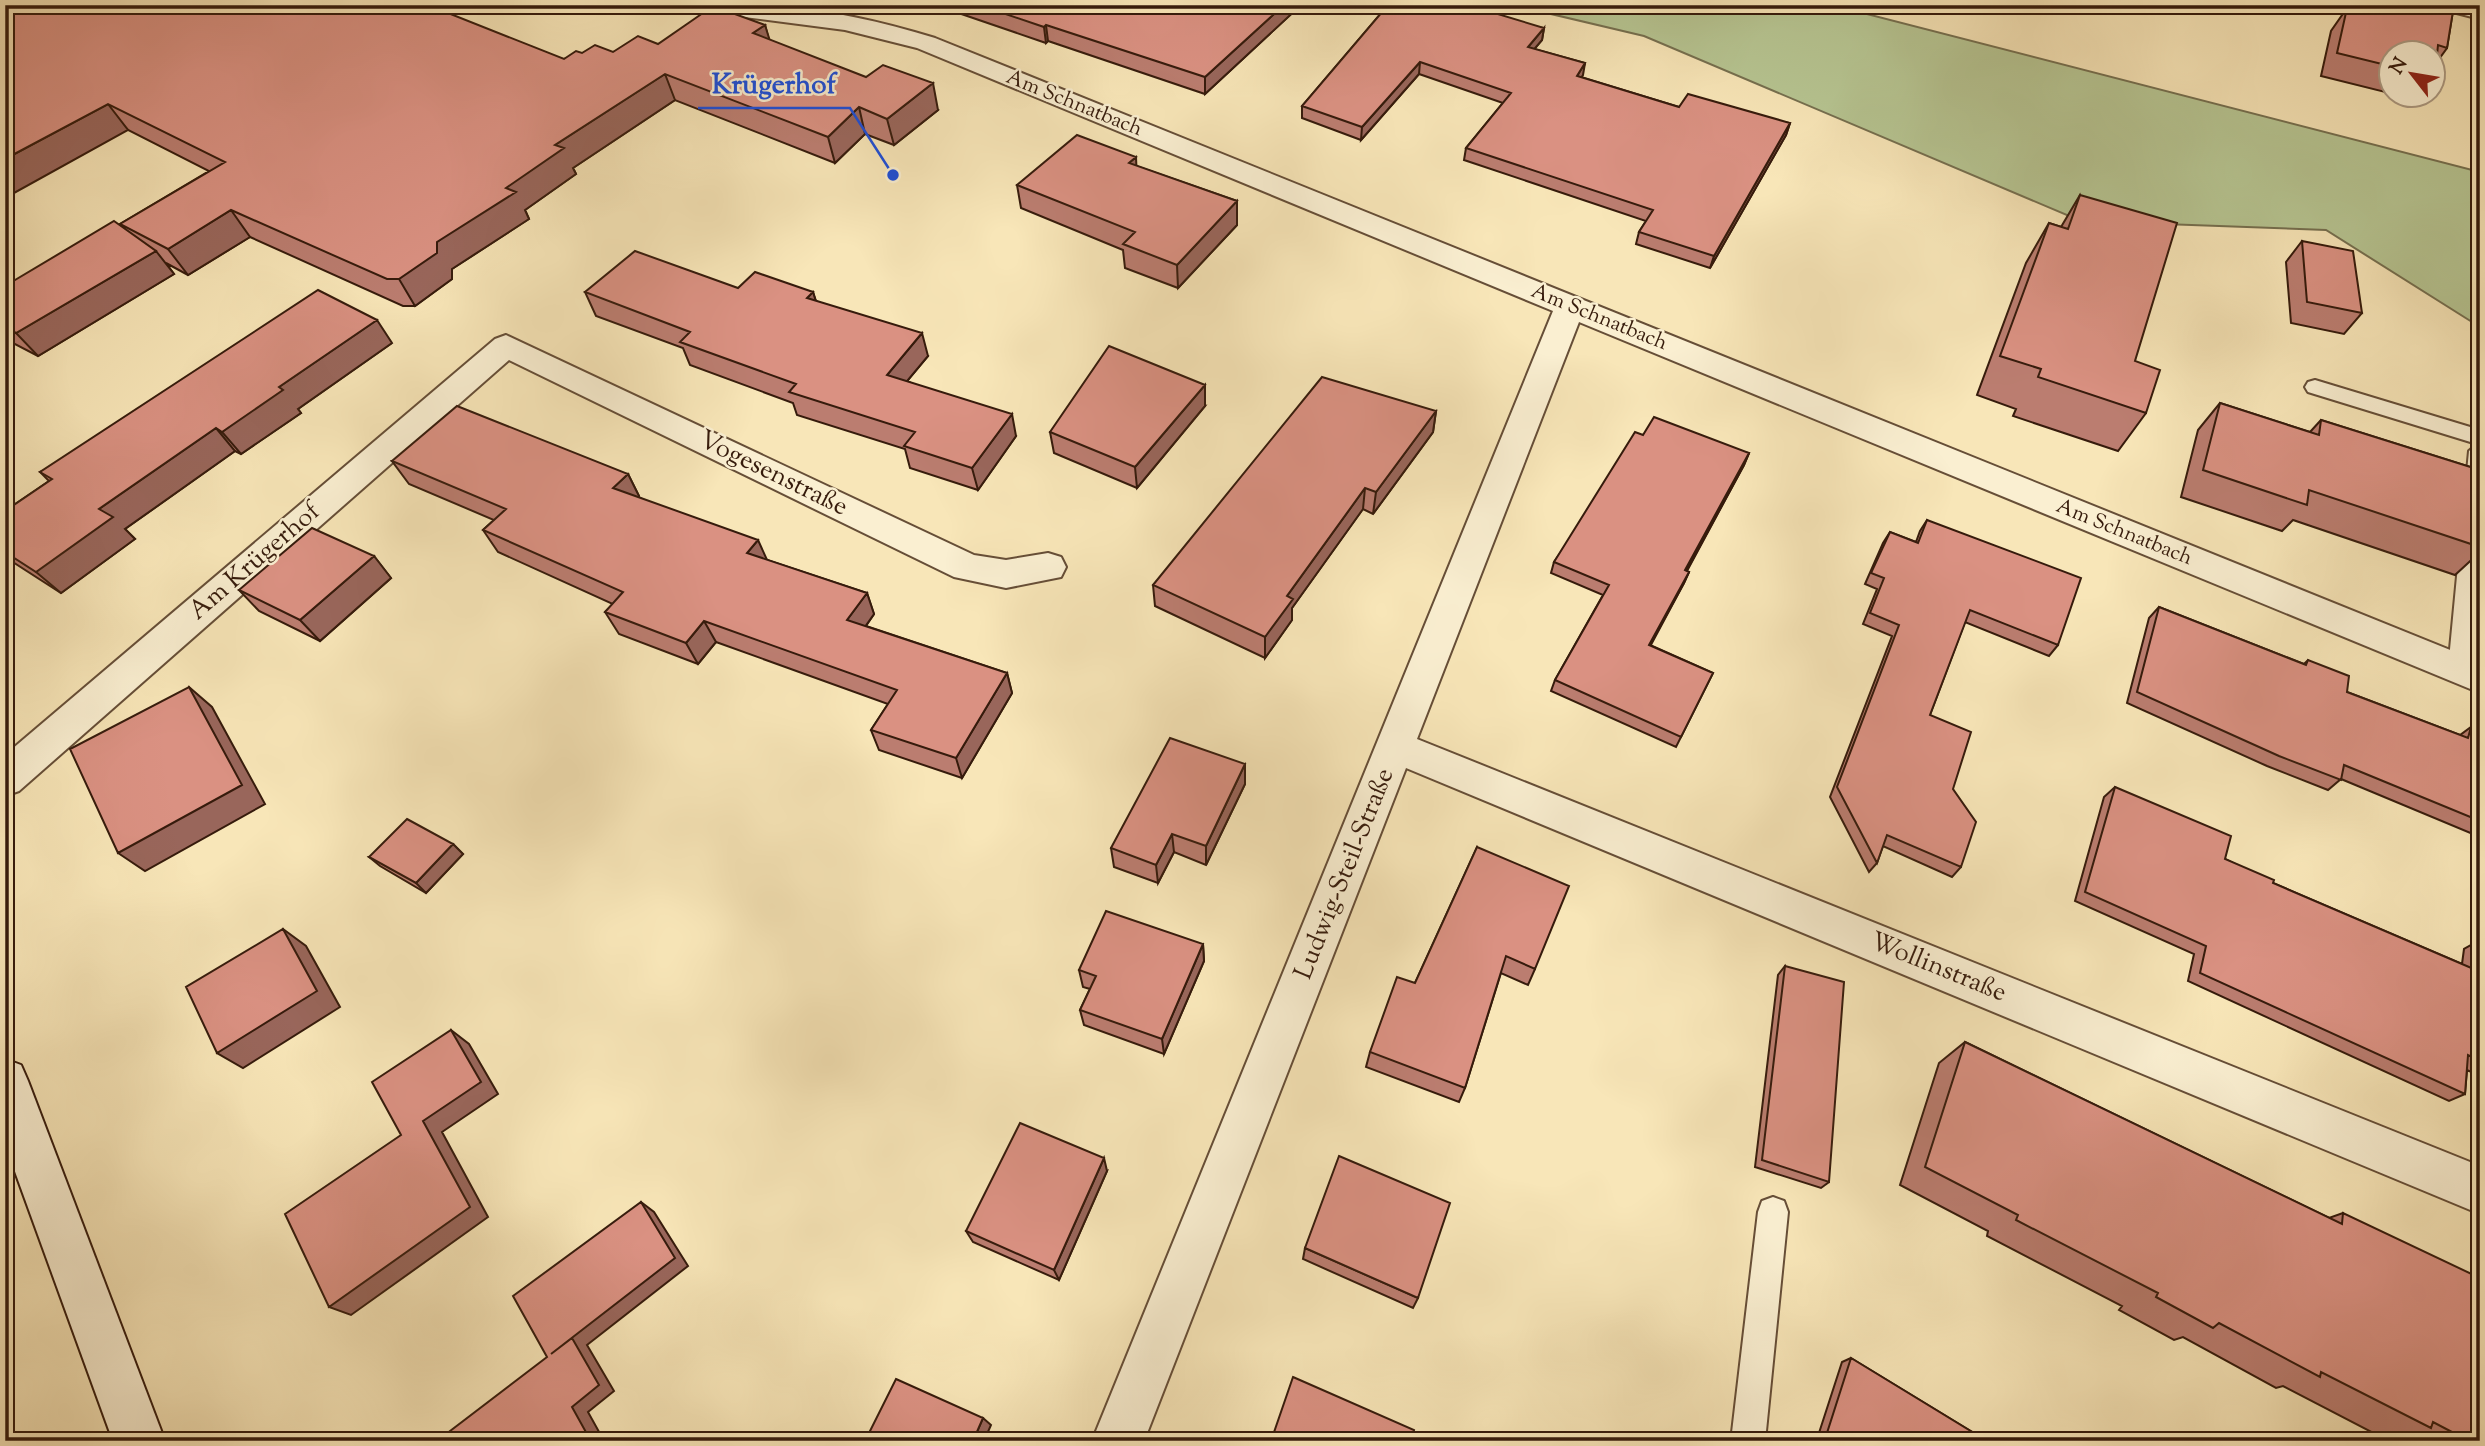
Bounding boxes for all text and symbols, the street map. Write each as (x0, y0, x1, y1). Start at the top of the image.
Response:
north arrow (2376, 38, 2446, 108)
text: N (2384, 53, 2415, 80)
callout: Krügerhof (698, 59, 850, 108)
street label: Am Schnatbach (1001, 63, 1147, 145)
text: Krügerhof (712, 66, 839, 106)
street label: Am Schnatbach (1526, 277, 1672, 359)
street label: Vogesenstraße (692, 422, 854, 526)
street label: Am Schnatbach (2051, 492, 2197, 574)
street label: Am Krügerhof (181, 494, 330, 630)
street label: Ludwig-Steil-Straße (1286, 763, 1404, 985)
street label: Wollinstraße (1864, 924, 2012, 1012)

